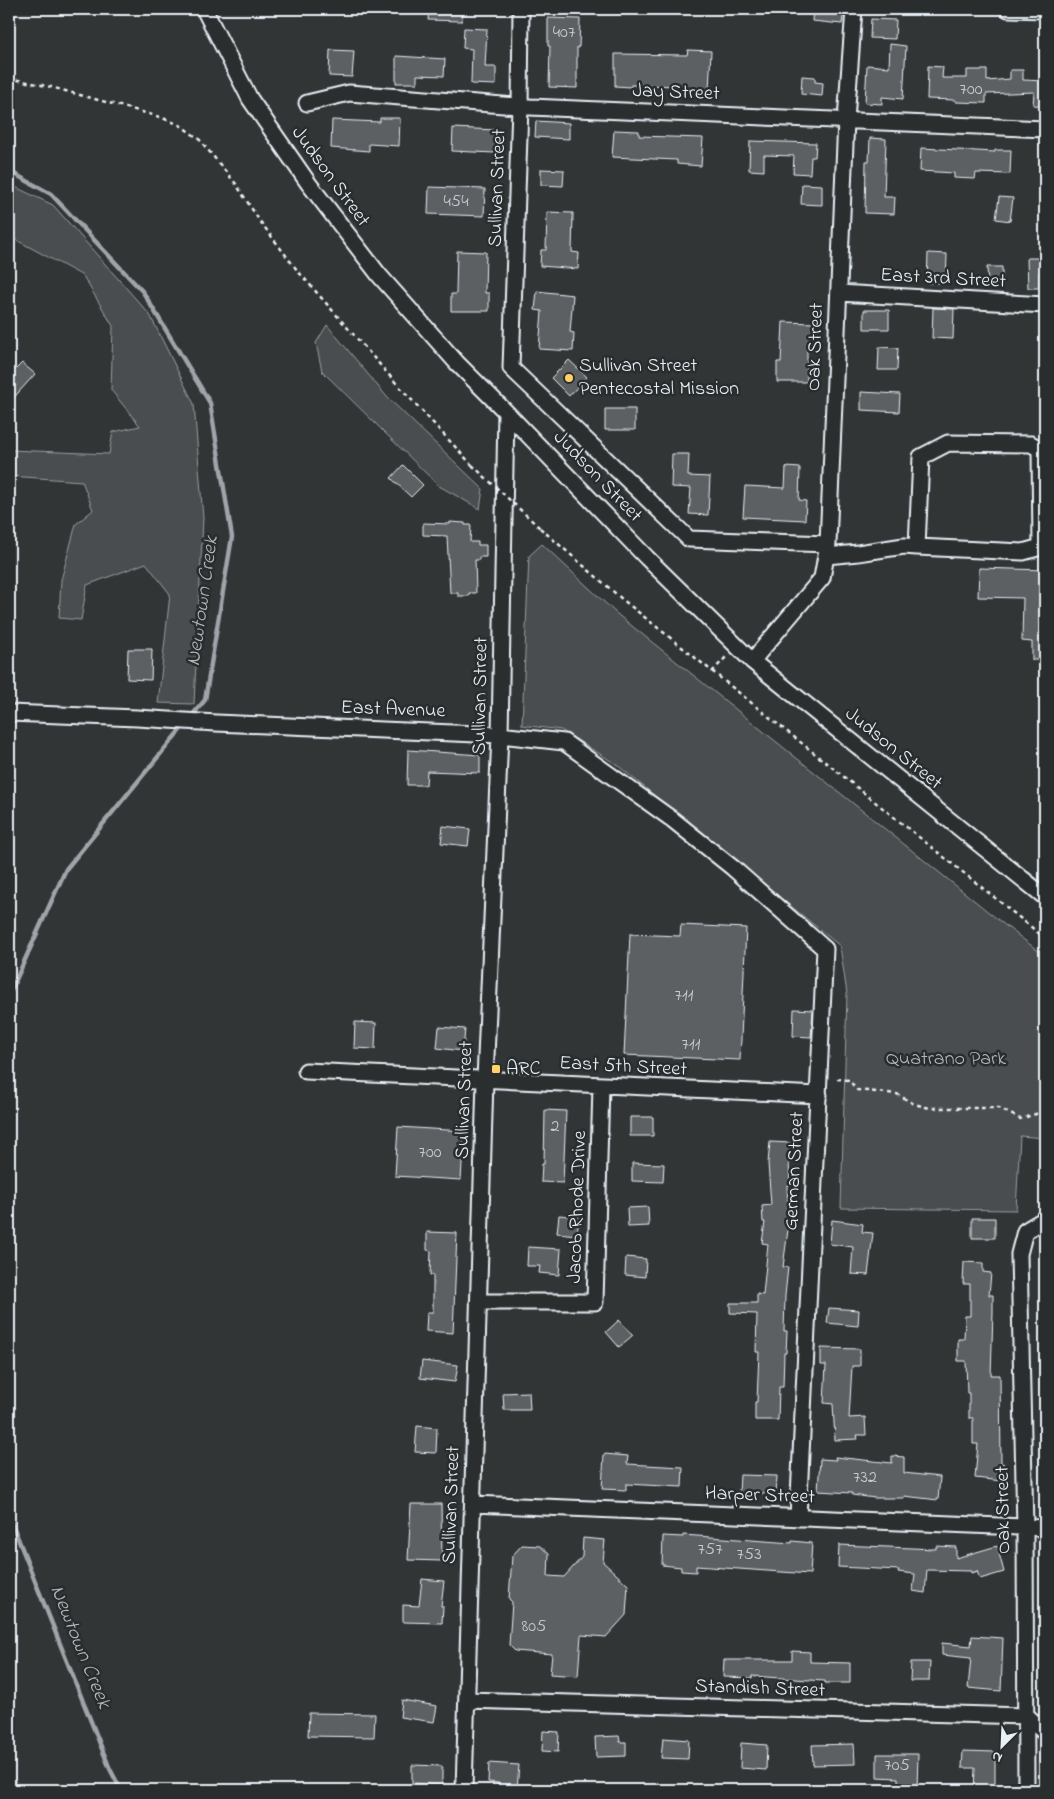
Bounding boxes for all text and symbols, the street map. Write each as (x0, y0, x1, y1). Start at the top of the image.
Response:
house number: 407 (553, 20, 576, 46)
street label: Jay Street (632, 77, 720, 109)
house number: 700 (960, 77, 983, 103)
street label: Judson Street (284, 121, 377, 234)
street label: Sullivan Street (481, 128, 515, 248)
house number: 454 (443, 189, 469, 215)
street label: East 3rd Street (879, 261, 1007, 297)
street label: Oak Street (800, 302, 832, 392)
place label: Sullivan Street Pentecostal Mission (579, 352, 739, 404)
marker: Sullivan Street Pentecostal Mission (563, 372, 575, 384)
street label: Judson Street (546, 424, 649, 530)
water label: Newtown Creek (179, 533, 227, 668)
street label: Sullivan Street (465, 636, 497, 755)
street label: East Avenue (340, 694, 446, 726)
street label: Judson Street (838, 701, 948, 798)
house number: 711 (675, 983, 694, 1009)
house number: 711 (682, 1032, 701, 1058)
street label: Sullivan Street (448, 1040, 482, 1160)
park label: Quatrano Park (886, 1045, 1006, 1074)
street label: East 5th Street (558, 1049, 688, 1085)
place label: ARC (506, 1055, 541, 1084)
marker: ARC (490, 1063, 502, 1075)
street label: German Street (777, 1110, 813, 1231)
house number: 2 (551, 1114, 560, 1140)
street label: Jacob Rhode Drive (561, 1130, 595, 1284)
house number: 700 (419, 1140, 442, 1166)
street label: Sullivan Street (435, 1445, 469, 1565)
house number: 732 (853, 1465, 877, 1491)
street label: Oak Street (989, 1465, 1019, 1554)
street label: Harper Street (704, 1480, 816, 1512)
house number: 757 (697, 1537, 723, 1563)
house number: 753 (736, 1542, 762, 1568)
water label: Newtown Creek (42, 1581, 119, 1714)
house number: 805 (522, 1614, 546, 1640)
street label: Standish Street (694, 1672, 826, 1706)
north arrow (976, 1722, 1026, 1772)
text: N (989, 1745, 1006, 1768)
house number: 705 (884, 1753, 910, 1779)

